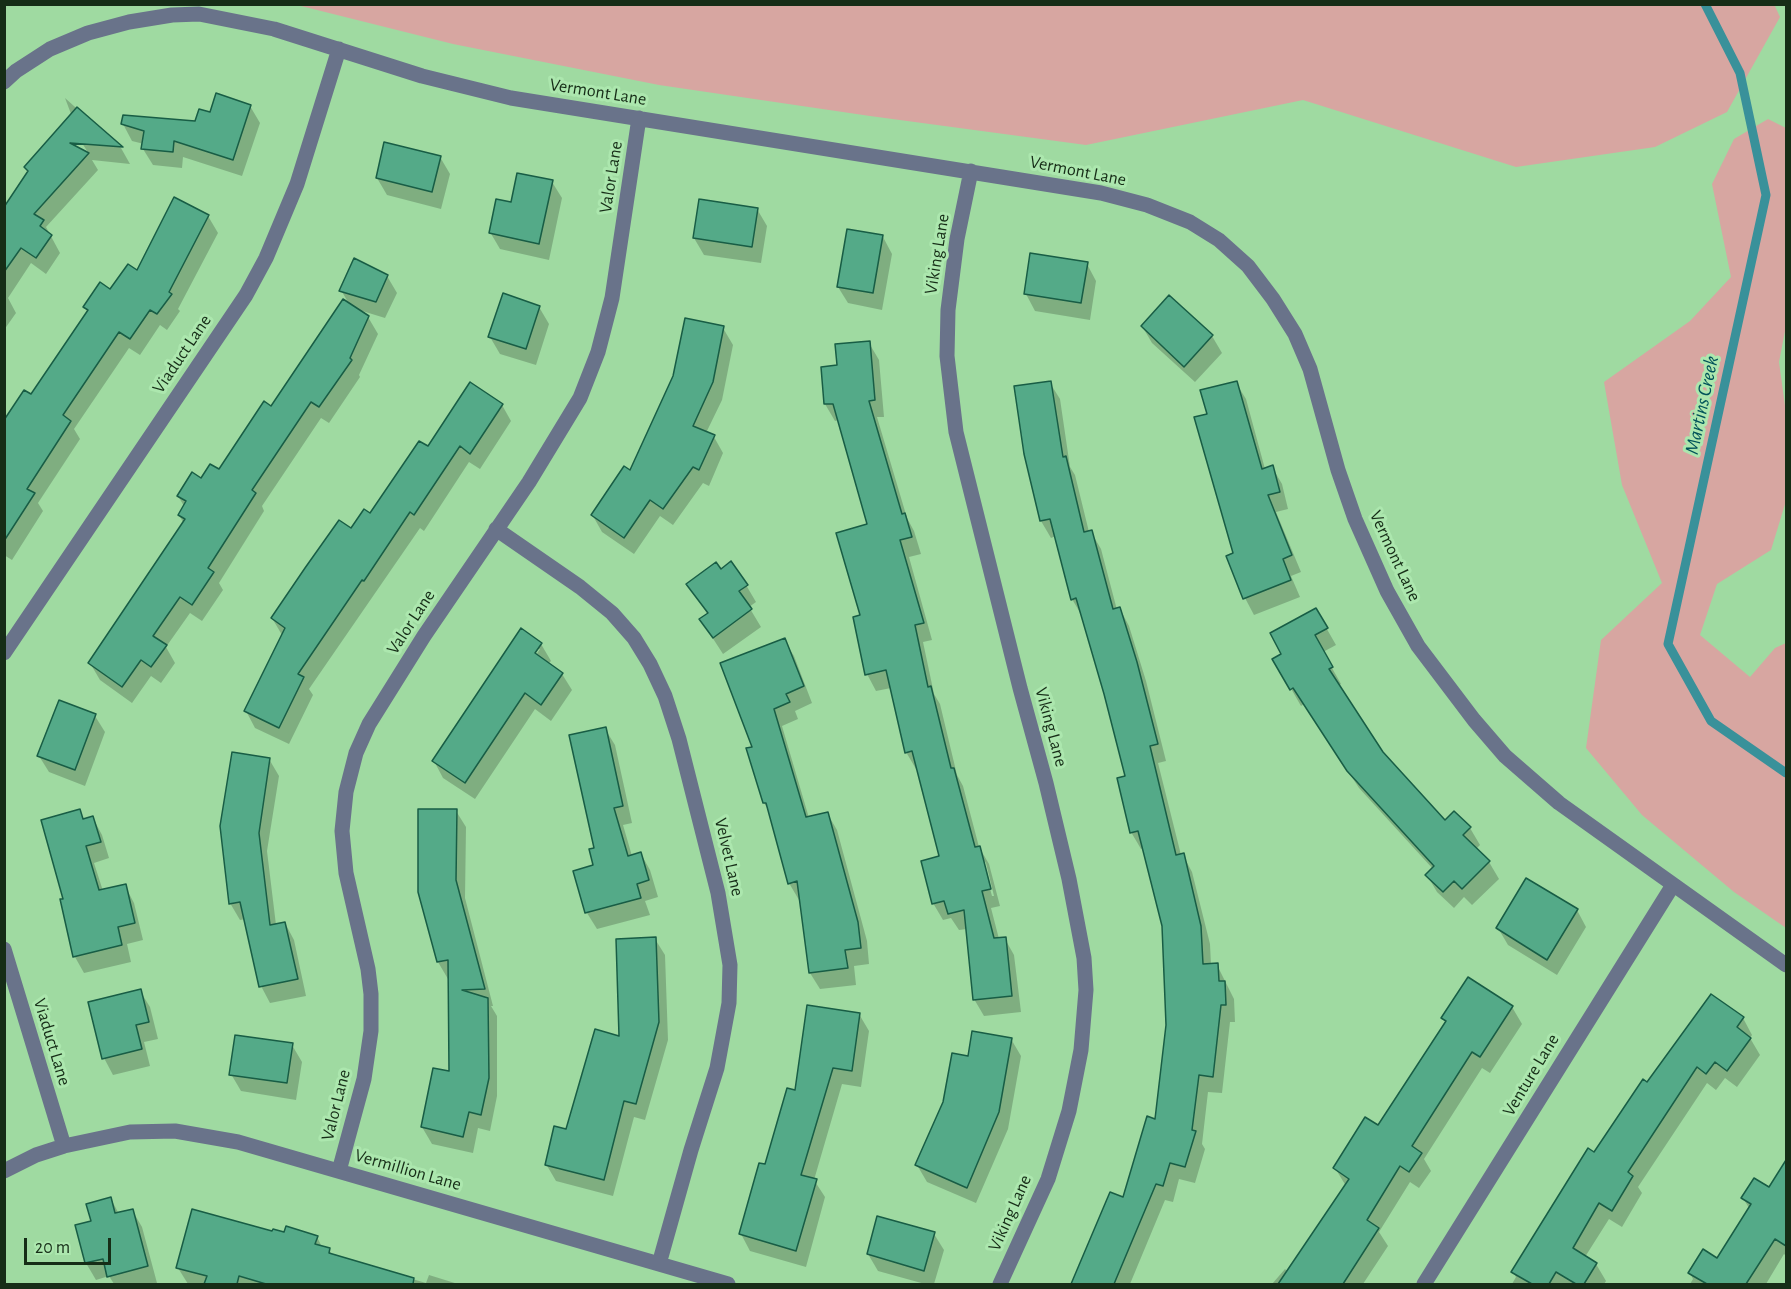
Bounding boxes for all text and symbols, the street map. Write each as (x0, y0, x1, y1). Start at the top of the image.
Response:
street label: Vermont Lane (548, 74, 648, 110)
street label: Valor Lane (595, 139, 627, 215)
street label: Vermont Lane (1028, 151, 1128, 191)
street label: Viking Lane (920, 212, 954, 296)
street label: Viaduct Lane (148, 311, 216, 397)
water label: Martins Creek (1680, 354, 1724, 456)
street label: Vermont Lane (1365, 507, 1425, 605)
street label: Valor Lane (382, 586, 440, 658)
street label: Viking Lane (1030, 685, 1072, 769)
street label: Velvet Lane (710, 816, 748, 898)
street label: Viaduct Lane (28, 996, 76, 1088)
street label: Venture Lane (1498, 1030, 1564, 1120)
street label: Valor Lane (317, 1067, 355, 1143)
street label: Vermillion Lane (352, 1145, 464, 1195)
street label: Viking Lane (984, 1171, 1036, 1255)
scale bar (27, 1226, 114, 1264)
text: 20 m (35, 1239, 70, 1257)

